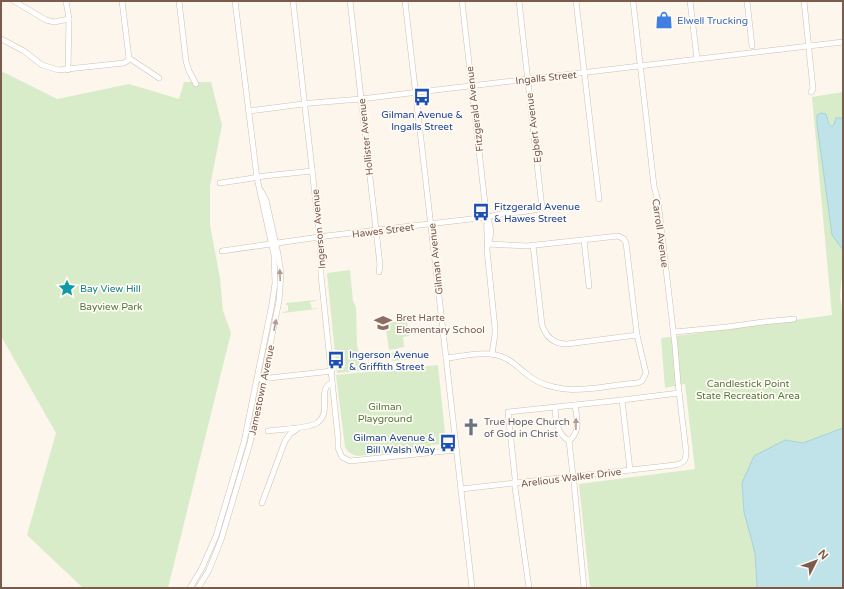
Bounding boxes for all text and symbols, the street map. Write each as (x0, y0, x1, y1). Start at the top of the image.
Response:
shop icon: Elwell Trucking (654, 10, 674, 30)
place label: Elwell Trucking (677, 15, 748, 27)
street label: Fitzgerald Avenue (464, 65, 486, 152)
street label: Ingalls Street (515, 69, 578, 87)
bus stop icon: Gilman Avenue & Ingalls Street (412, 87, 432, 107)
street label: Egbert Avenue (524, 92, 544, 164)
street label: Hollister Avenue (356, 97, 376, 176)
place label: Gilman Avenue & Ingalls Street (381, 109, 463, 133)
street label: Ingerson Avenue (310, 188, 328, 269)
street label: Carroll Avenue (649, 198, 671, 269)
place label: Fitzgerald Avenue & Hawes Street (494, 201, 580, 225)
bus stop icon: Fitzgerald Avenue & Hawes Street (471, 202, 491, 222)
street label: Hawes Street (351, 221, 415, 241)
street label: Gilman Avenue (426, 222, 446, 295)
one-way arrow (277, 269, 284, 281)
place icon: Bay View Hill (57, 278, 77, 298)
place label: Bay View Hill (80, 283, 141, 295)
park label: Bayview Park (79, 301, 143, 313)
place label: Bret Harte Elementary School (396, 312, 485, 336)
school or university icon: Bret Harte Elementary School (373, 313, 393, 333)
one-way arrow (272, 319, 278, 331)
street label: Jamestown Avenue (247, 344, 277, 436)
place label: Ingerson Avenue & Griffith Street (349, 349, 429, 373)
bus stop icon: Ingerson Avenue & Griffith Street (326, 350, 346, 370)
park label: Candlestick Point State Recreation Area (696, 378, 800, 402)
park label: Gilman Playground (358, 401, 412, 425)
place label: True Hope Church of God in Christ (484, 416, 570, 440)
church icon: True Hope Church of God in Christ (461, 417, 481, 437)
one-way arrow (573, 418, 580, 430)
place label: Gilman Avenue & Bill Walsh Way (353, 432, 436, 456)
bus stop icon: Gilman Avenue & Bill Walsh Way (438, 433, 458, 453)
street label: Arelious Walker Drive (520, 466, 622, 490)
north arrow (796, 541, 836, 581)
text: N (815, 547, 831, 562)

